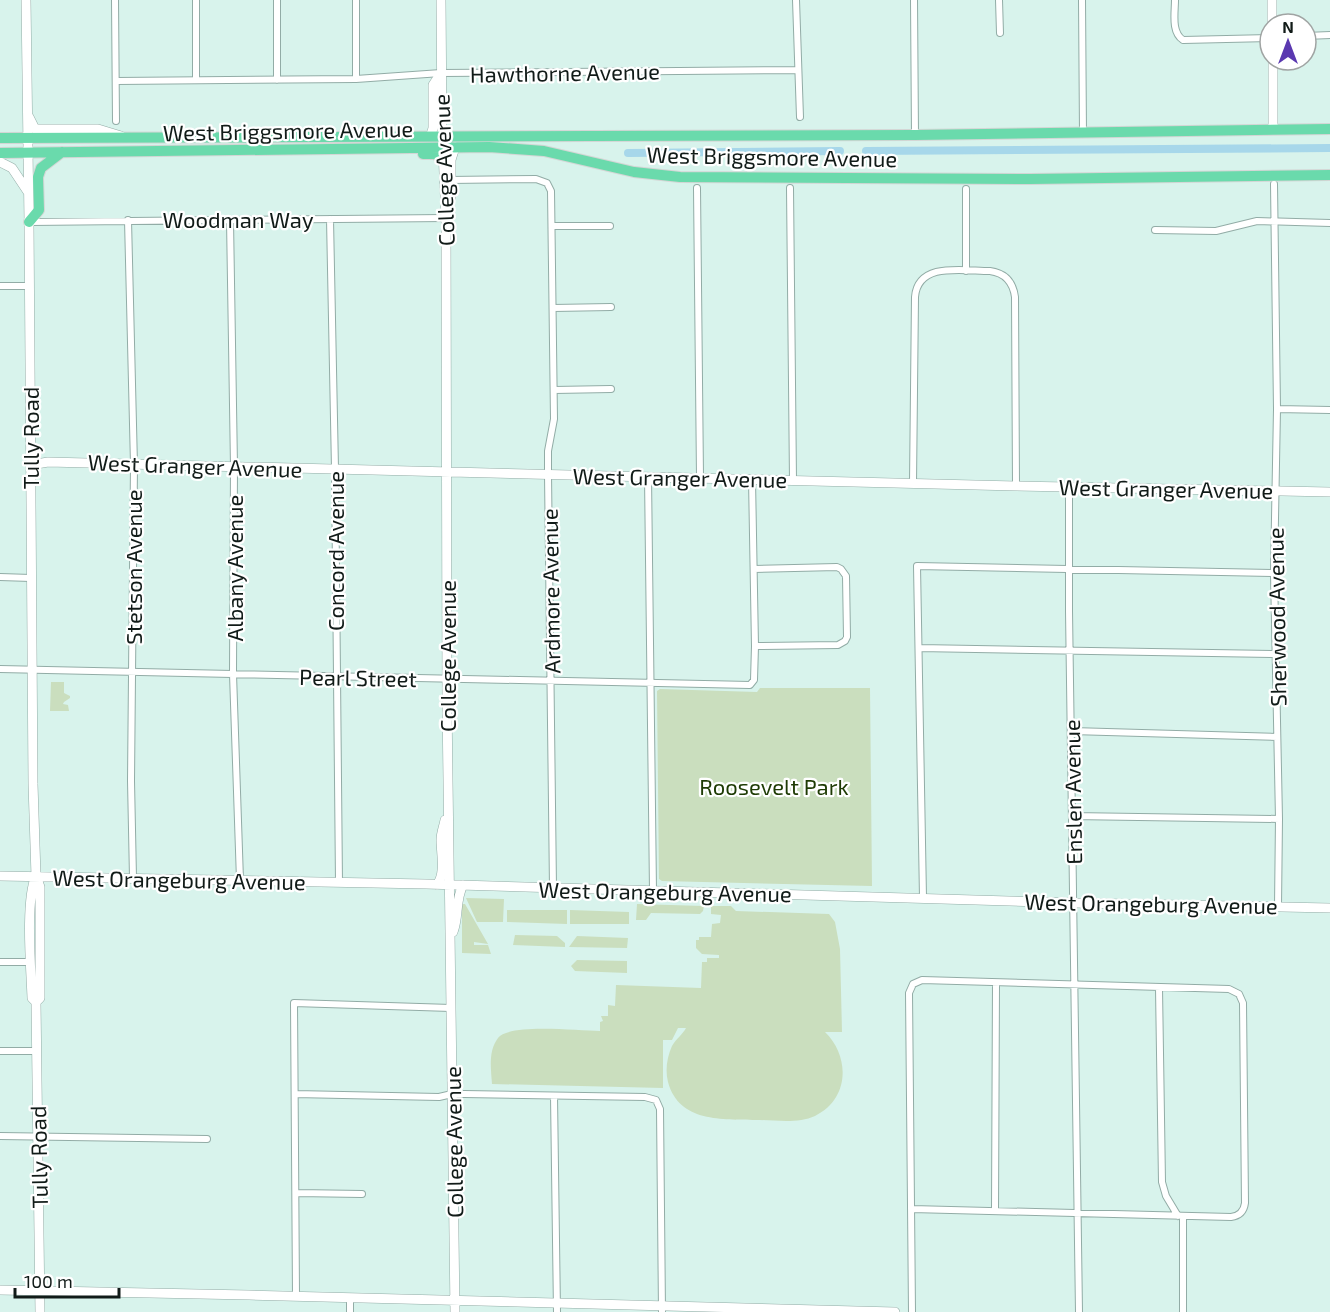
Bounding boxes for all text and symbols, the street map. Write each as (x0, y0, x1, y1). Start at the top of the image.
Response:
north arrow (1258, 12, 1318, 72)
text: N (1282, 17, 1294, 36)
street label: Hawthorne Avenue (470, 57, 660, 87)
street label: College Avenue (427, 94, 459, 246)
street label: West Briggsmore Avenue (162, 115, 414, 145)
street label: West Briggsmore Avenue (646, 141, 898, 171)
street label: Woodman Way (162, 206, 314, 232)
street label: Tully Road (17, 387, 43, 489)
street label: West Granger Avenue (87, 448, 303, 482)
street label: West Granger Avenue (572, 462, 788, 492)
street label: Concord Avenue (322, 471, 348, 631)
street label: West Granger Avenue (1058, 473, 1274, 503)
street label: Stetson Avenue (120, 489, 146, 645)
street label: Albany Avenue (221, 495, 247, 641)
street label: Ardmore Avenue (536, 508, 564, 674)
street label: Sherwood Avenue (1261, 527, 1291, 707)
street label: College Avenue (434, 580, 460, 732)
street label: Pearl Street (299, 663, 417, 691)
street label: Enslen Avenue (1058, 719, 1086, 865)
park label: Roosevelt Park (699, 773, 849, 799)
street label: West Orangeburg Avenue (52, 864, 306, 894)
street label: West Orangeburg Avenue (538, 876, 792, 906)
street label: West Orangeburg Avenue (1024, 888, 1278, 918)
street label: College Avenue (439, 1066, 467, 1218)
street label: Tully Road (24, 1105, 52, 1209)
scale bar (15, 1261, 118, 1299)
text: 100 m (24, 1270, 73, 1292)

